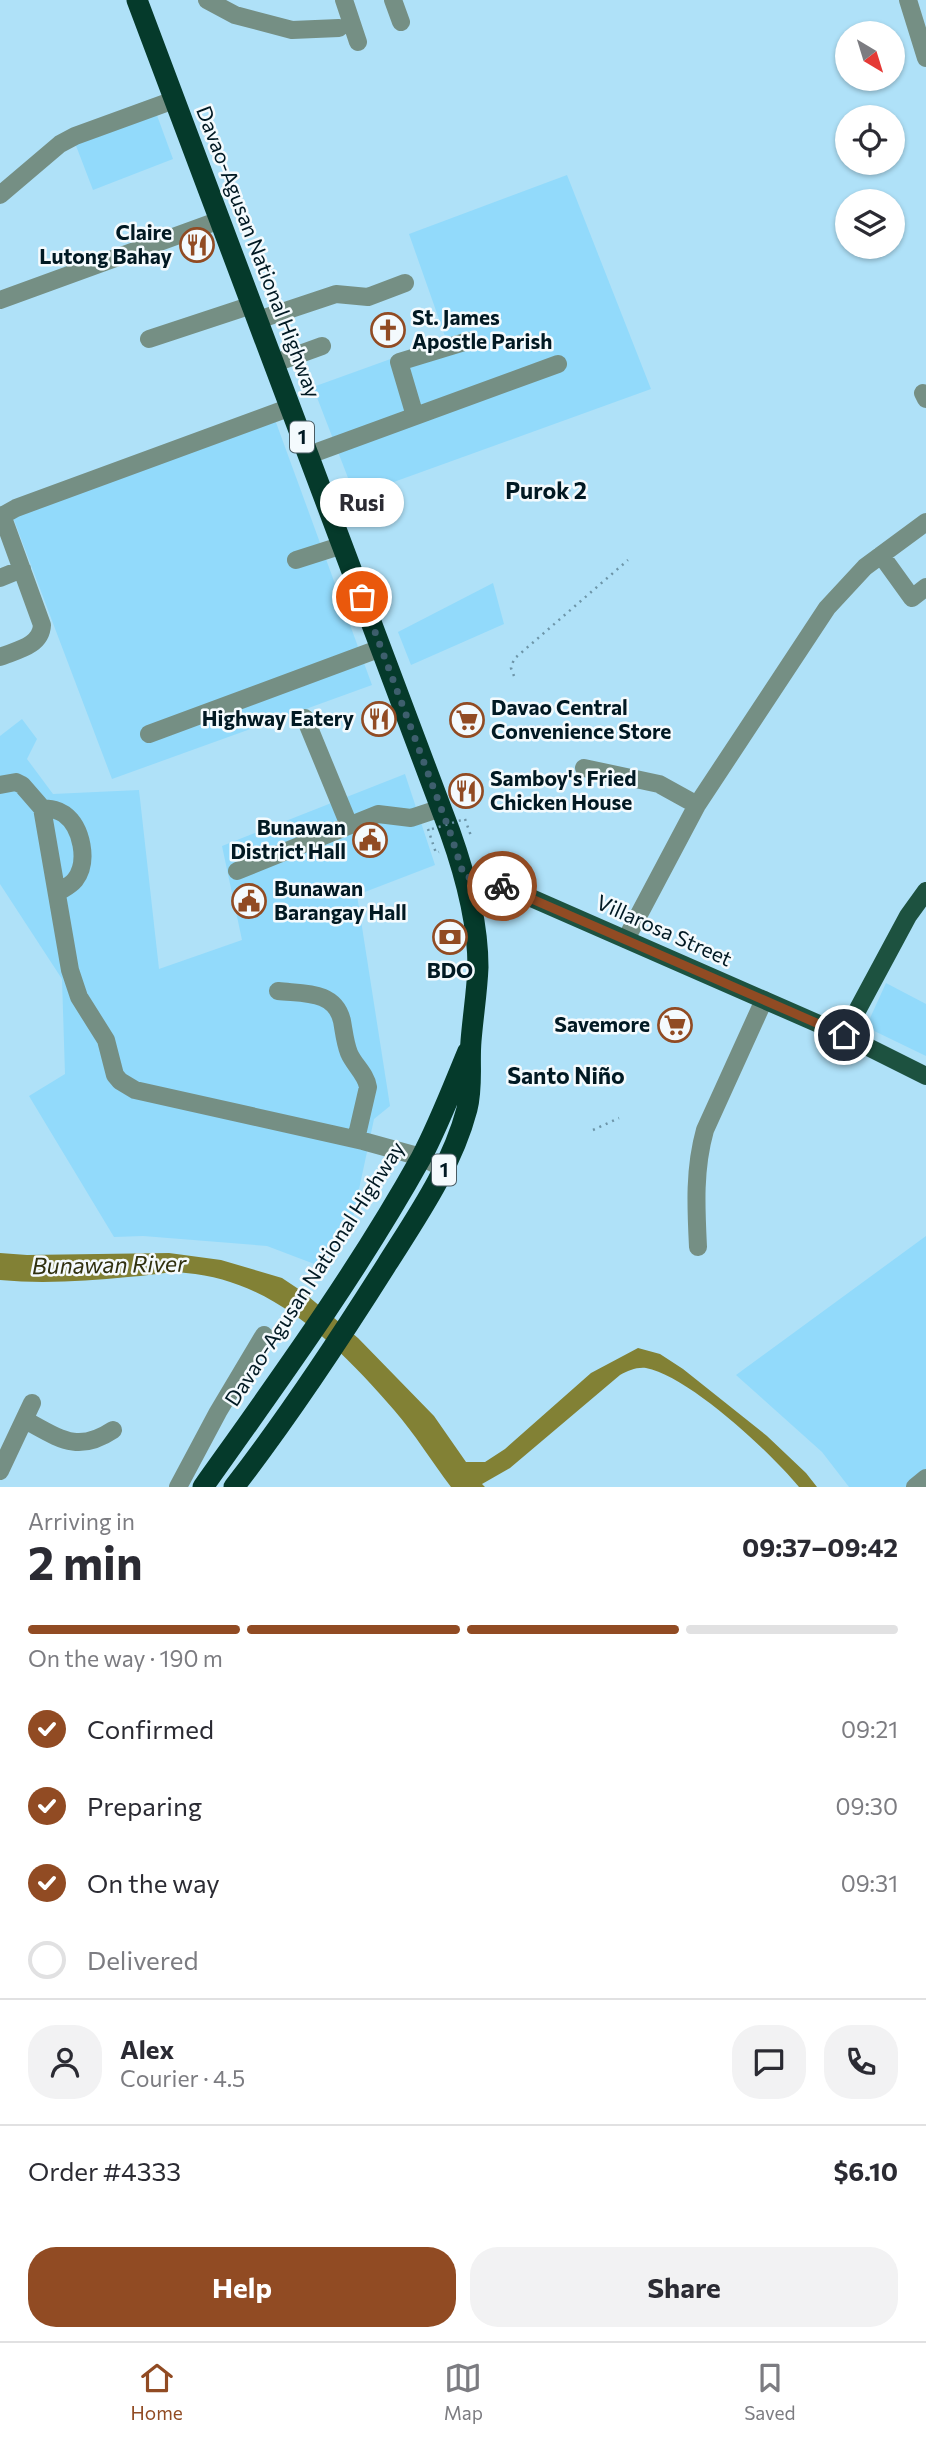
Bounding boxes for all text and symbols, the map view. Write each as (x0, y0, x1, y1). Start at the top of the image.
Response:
north arrow (835, 21, 905, 91)
map controls (835, 21, 905, 259)
street label: Davao-Agusan National Highway (192, 102, 327, 401)
button: locate (835, 105, 905, 175)
button: layers (835, 189, 905, 259)
place label: Claire Lutong Bahay (39, 219, 172, 268)
restaurant icon: Claire Lutong Bahay (178, 226, 216, 264)
place label: St. James Apostle Parish (412, 304, 552, 353)
church icon: St. James Apostle Parish (369, 311, 407, 349)
road number: 1 (290, 422, 314, 452)
district label: Purok 2 (505, 476, 587, 504)
callout: Rusi (320, 478, 404, 527)
text: Rusi (339, 488, 385, 516)
pin (332, 567, 392, 627)
icon: bag (343, 578, 381, 616)
place label: Davao Central Convenience Store (491, 694, 671, 743)
restaurant icon: Highway Eatery (360, 700, 398, 738)
supermarket icon: Davao Central Convenience Store (448, 701, 486, 739)
place label: Highway Eatery (202, 705, 354, 730)
place label: Samboy's Fried Chicken House (490, 765, 636, 814)
restaurant icon: Samboy's Fried Chicken House (447, 772, 485, 810)
place label: Bunawan District Hall (230, 814, 346, 863)
public building icon: Bunawan District Hall (351, 821, 389, 859)
courier (467, 851, 537, 921)
icon: bike (483, 867, 521, 905)
place label: Bunawan Barangay Hall (274, 875, 407, 924)
public building icon: Bunawan Barangay Hall (230, 882, 268, 920)
street label: Villarosa Street (593, 889, 736, 971)
bank icon: BDO (431, 918, 469, 956)
place label: BDO (427, 957, 473, 982)
pin (814, 1005, 874, 1065)
supermarket icon: Savemore (656, 1006, 694, 1044)
place label: Savemore (554, 1011, 650, 1036)
icon: home (825, 1016, 863, 1054)
district label: Santo Niño (507, 1061, 625, 1089)
street label: Davao-Agusan National Highway (219, 1136, 409, 1410)
road number: 1 (432, 1154, 456, 1186)
water label: Bunawan River (32, 1249, 187, 1279)
text: Arriving in (28, 1507, 135, 1535)
text: 09:37–09:42 (742, 1531, 898, 1562)
text: 2 min (28, 1533, 143, 1589)
text: On the way · 190 m (28, 1644, 223, 1672)
icon: check (28, 1710, 66, 1748)
text: Confirmed (87, 1713, 214, 1744)
text: 09:21 (841, 1715, 898, 1743)
icon: check (28, 1787, 66, 1825)
text: Preparing (87, 1790, 202, 1821)
text: 09:30 (835, 1792, 898, 1820)
icon: check (28, 1864, 66, 1902)
text: On the way (87, 1867, 220, 1898)
text: 09:31 (841, 1869, 898, 1897)
text: Delivered (87, 1944, 198, 1975)
button: person (28, 2025, 102, 2099)
button: chat (732, 2025, 806, 2099)
button: phone (824, 2025, 898, 2099)
text: Alex (120, 2033, 174, 2064)
text: Courier · 4.5 (120, 2064, 245, 2092)
text: Order #4333 (28, 2155, 181, 2186)
text: $6.10 (833, 2155, 898, 2186)
button: Help (28, 2247, 456, 2327)
button: Share (470, 2247, 898, 2327)
tab: Home (131, 2359, 183, 2424)
tab: Map (444, 2359, 483, 2424)
tab: Saved (744, 2359, 795, 2424)

